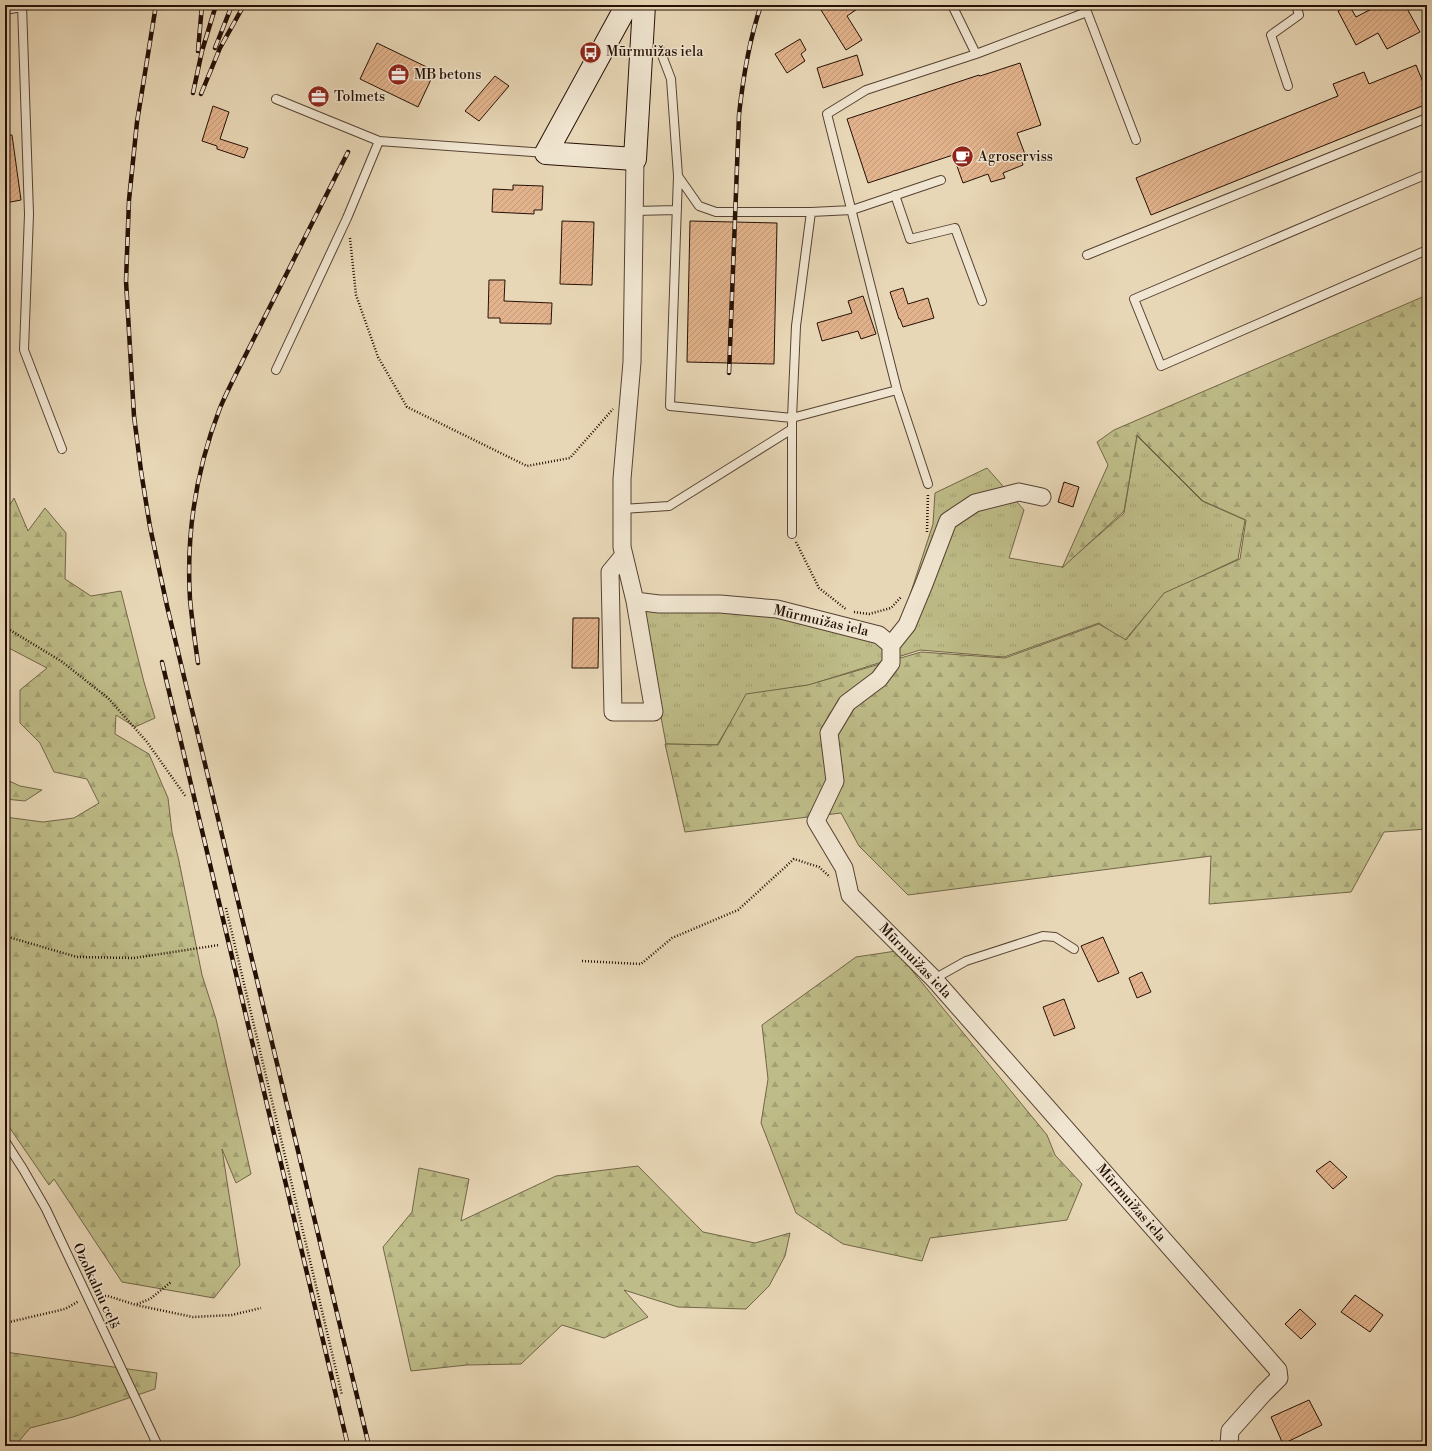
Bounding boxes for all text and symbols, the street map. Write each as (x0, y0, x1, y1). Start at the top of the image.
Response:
bus stop icon: Mūrmuižas iela (578, 39, 604, 65)
place label: Mūrmuižas iela (606, 43, 704, 61)
office icon: MB betons (385, 62, 411, 88)
place label: MB betons (414, 66, 481, 84)
office icon: Tolmets (305, 84, 331, 110)
place label: Tolmets (334, 88, 385, 106)
cafe icon: Agroserviss (949, 144, 975, 170)
place label: Agroserviss (977, 148, 1053, 166)
street label: Mūrmuižas iela (772, 601, 871, 641)
street label: Mūrmuižas iela (875, 920, 956, 1003)
street label: Mūrmuižas iela (1092, 1160, 1170, 1246)
street label: Ozolkalnu ceļš (68, 1240, 124, 1332)

